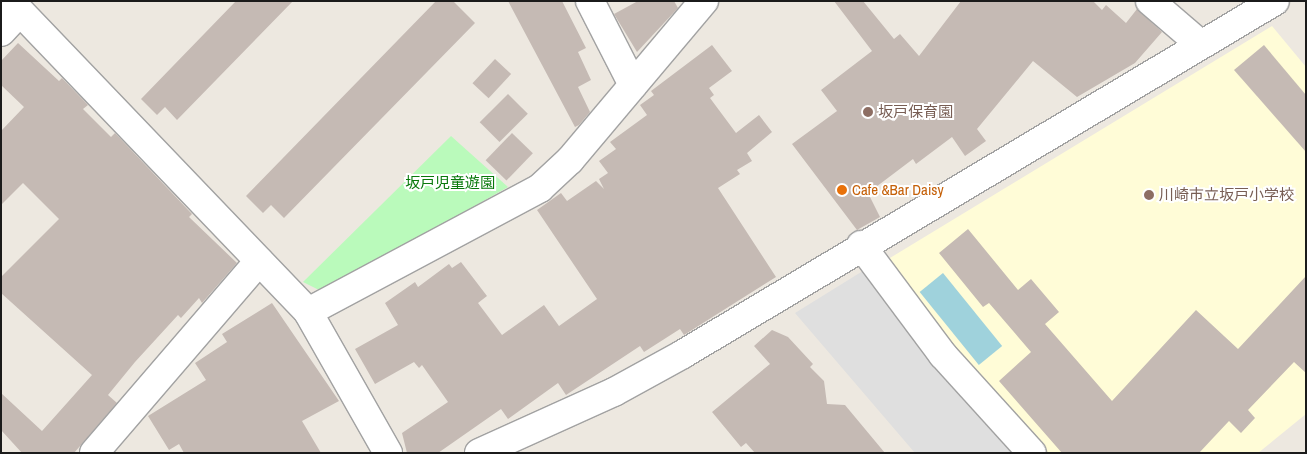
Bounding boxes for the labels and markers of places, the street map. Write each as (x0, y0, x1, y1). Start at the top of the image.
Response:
place label: 坂戸保育園 (878, 103, 953, 121)
marker: 坂戸保育園 (862, 106, 874, 118)
place label: Cafe &Bar Daisy (852, 181, 944, 199)
marker: Cafe &Bar Daisy (836, 184, 848, 196)
place label: 川崎市立坂戸小学校 (1159, 186, 1294, 204)
marker: 川崎市立坂戸小学校 (1143, 189, 1155, 201)

